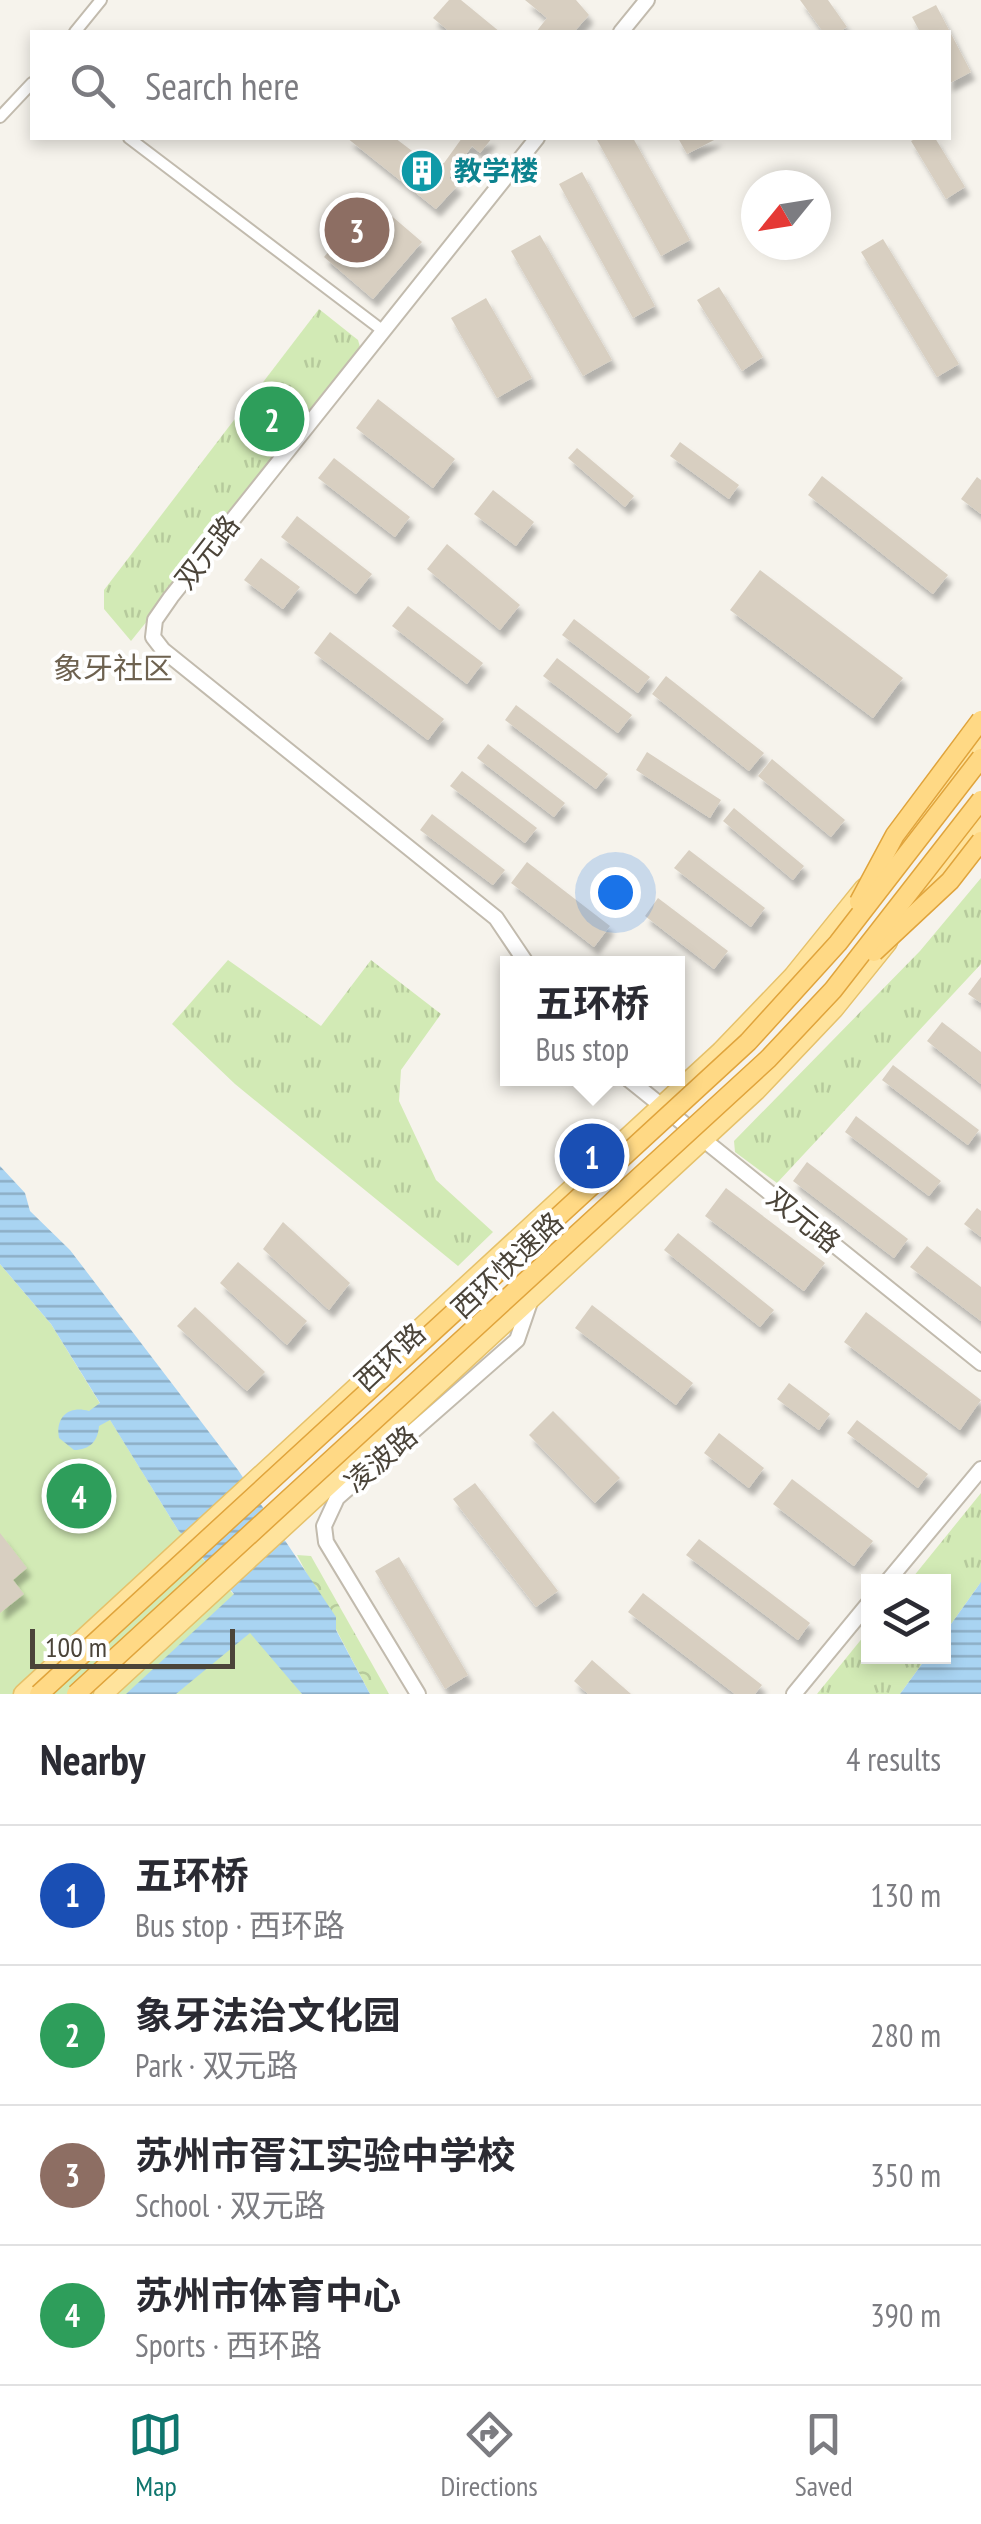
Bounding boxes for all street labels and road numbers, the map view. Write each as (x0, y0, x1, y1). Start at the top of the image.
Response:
street label: 双元路 (166, 507, 247, 596)
street label: 双元路 (760, 1179, 849, 1260)
street label: 西环快速路 (443, 1203, 570, 1326)
street label: 西环路 (346, 1314, 433, 1399)
street label: 凌波路 (337, 1417, 425, 1500)

